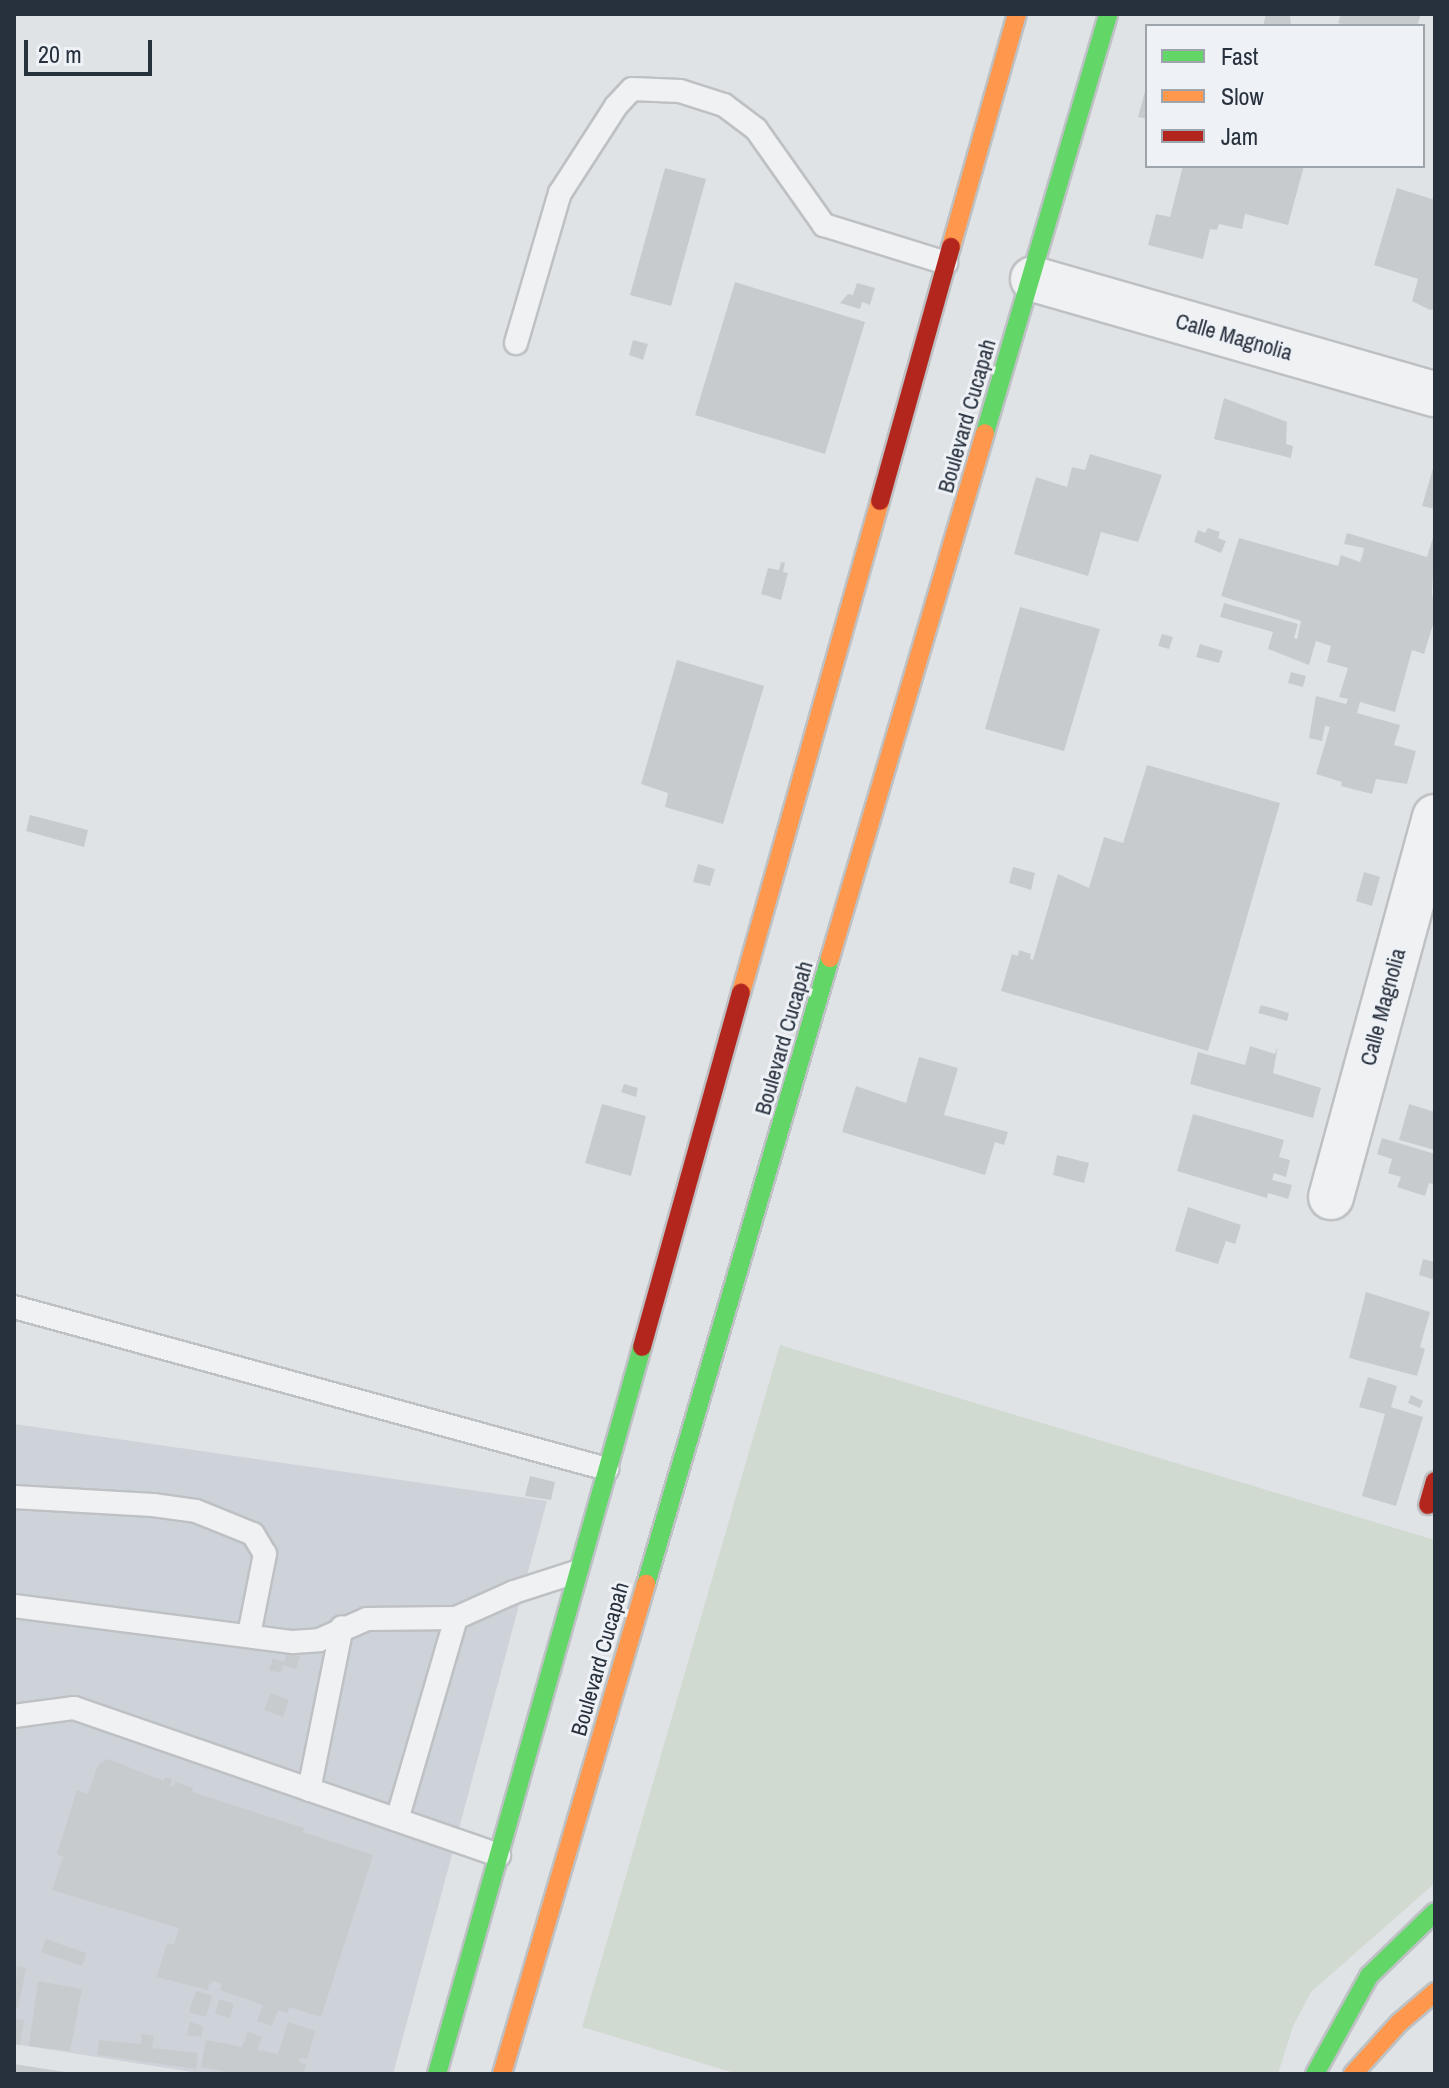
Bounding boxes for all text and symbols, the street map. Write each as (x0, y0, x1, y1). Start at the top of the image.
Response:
scale bar (28, 24, 156, 74)
legend (1145, 24, 1425, 168)
text: 20 m (38, 38, 82, 70)
text: Fast (1221, 40, 1258, 72)
text: Slow (1221, 80, 1264, 112)
text: Jam (1221, 120, 1258, 152)
street label: Calle Magnolia (1173, 308, 1295, 366)
street label: Boulevard Cucapah (932, 336, 1002, 496)
street label: Calle Magnolia (1355, 945, 1411, 1069)
street label: Boulevard Cucapah (749, 958, 819, 1118)
street label: Boulevard Cucapah (565, 1579, 635, 1739)

